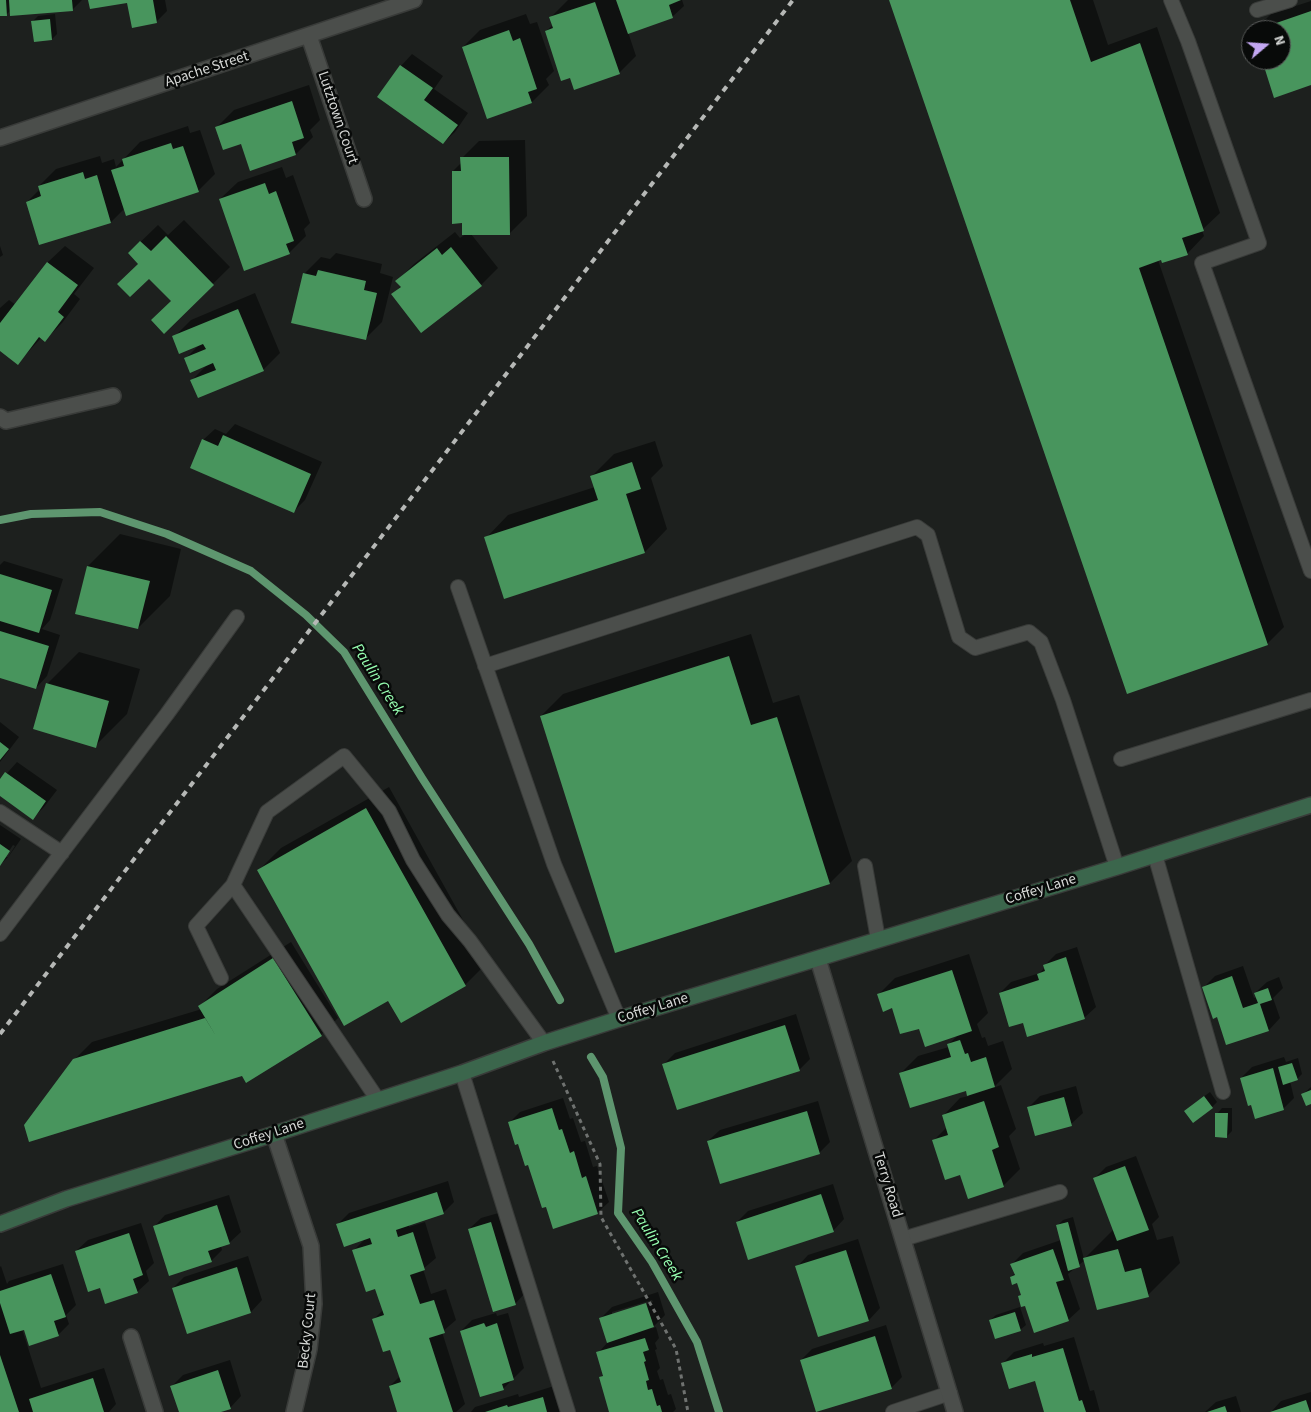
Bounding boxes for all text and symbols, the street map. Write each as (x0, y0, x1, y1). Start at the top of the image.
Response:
north arrow (1241, 20, 1291, 70)
text: N (1268, 33, 1290, 48)
street label: Apache Street (163, 48, 251, 92)
street label: Lutztown Court (313, 69, 361, 167)
water label: Paulin Creek (347, 640, 407, 720)
street label: Coffey Lane (1003, 871, 1079, 909)
street label: Coffey Lane (615, 990, 691, 1028)
street label: Coffey Lane (231, 1115, 307, 1155)
street label: Terry Road (869, 1150, 905, 1220)
water label: Paulin Creek (626, 1205, 686, 1285)
street label: Becky Court (295, 1292, 321, 1370)

